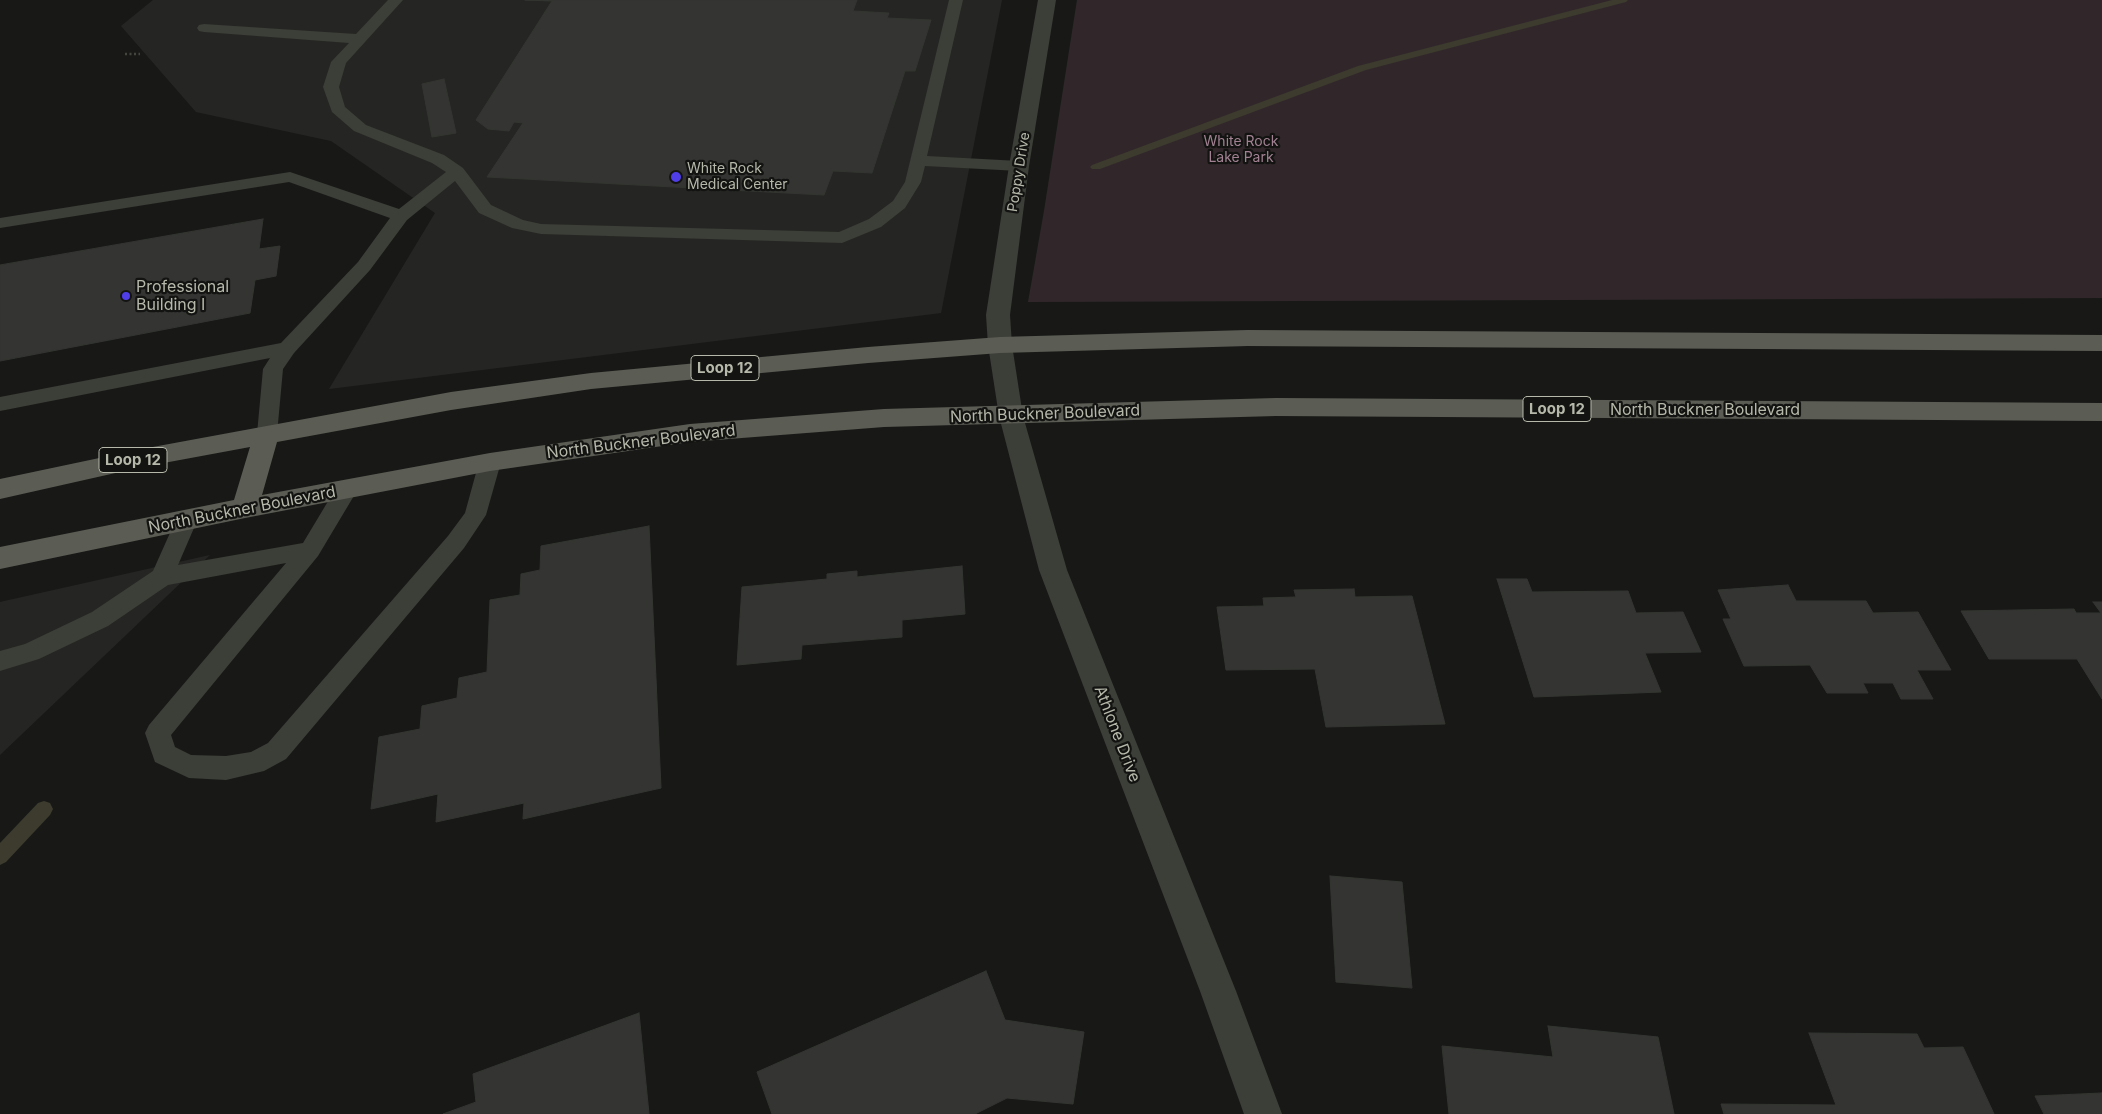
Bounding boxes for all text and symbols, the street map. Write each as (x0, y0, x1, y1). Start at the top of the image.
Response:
street label: Poppy Drive (1004, 131, 1034, 213)
park label: White Rock Lake Park (1204, 134, 1278, 166)
place label: White Rock Medical Center (687, 161, 788, 193)
marker: White Rock Medical Center (669, 170, 683, 184)
place label: Professional Building I (136, 277, 229, 315)
marker: Professional Building I (120, 290, 132, 302)
road number: Loop 12 (691, 356, 759, 380)
road number: Loop 12 (1523, 396, 1591, 422)
street label: North Buckner Boulevard (1610, 400, 1800, 420)
street label: North Buckner Boulevard (950, 401, 1140, 427)
street label: North Buckner Boulevard (545, 421, 737, 463)
road number: Loop 12 (99, 448, 167, 472)
street label: North Buckner Boulevard (147, 482, 337, 538)
street label: Athlone Drive (1090, 683, 1144, 785)

